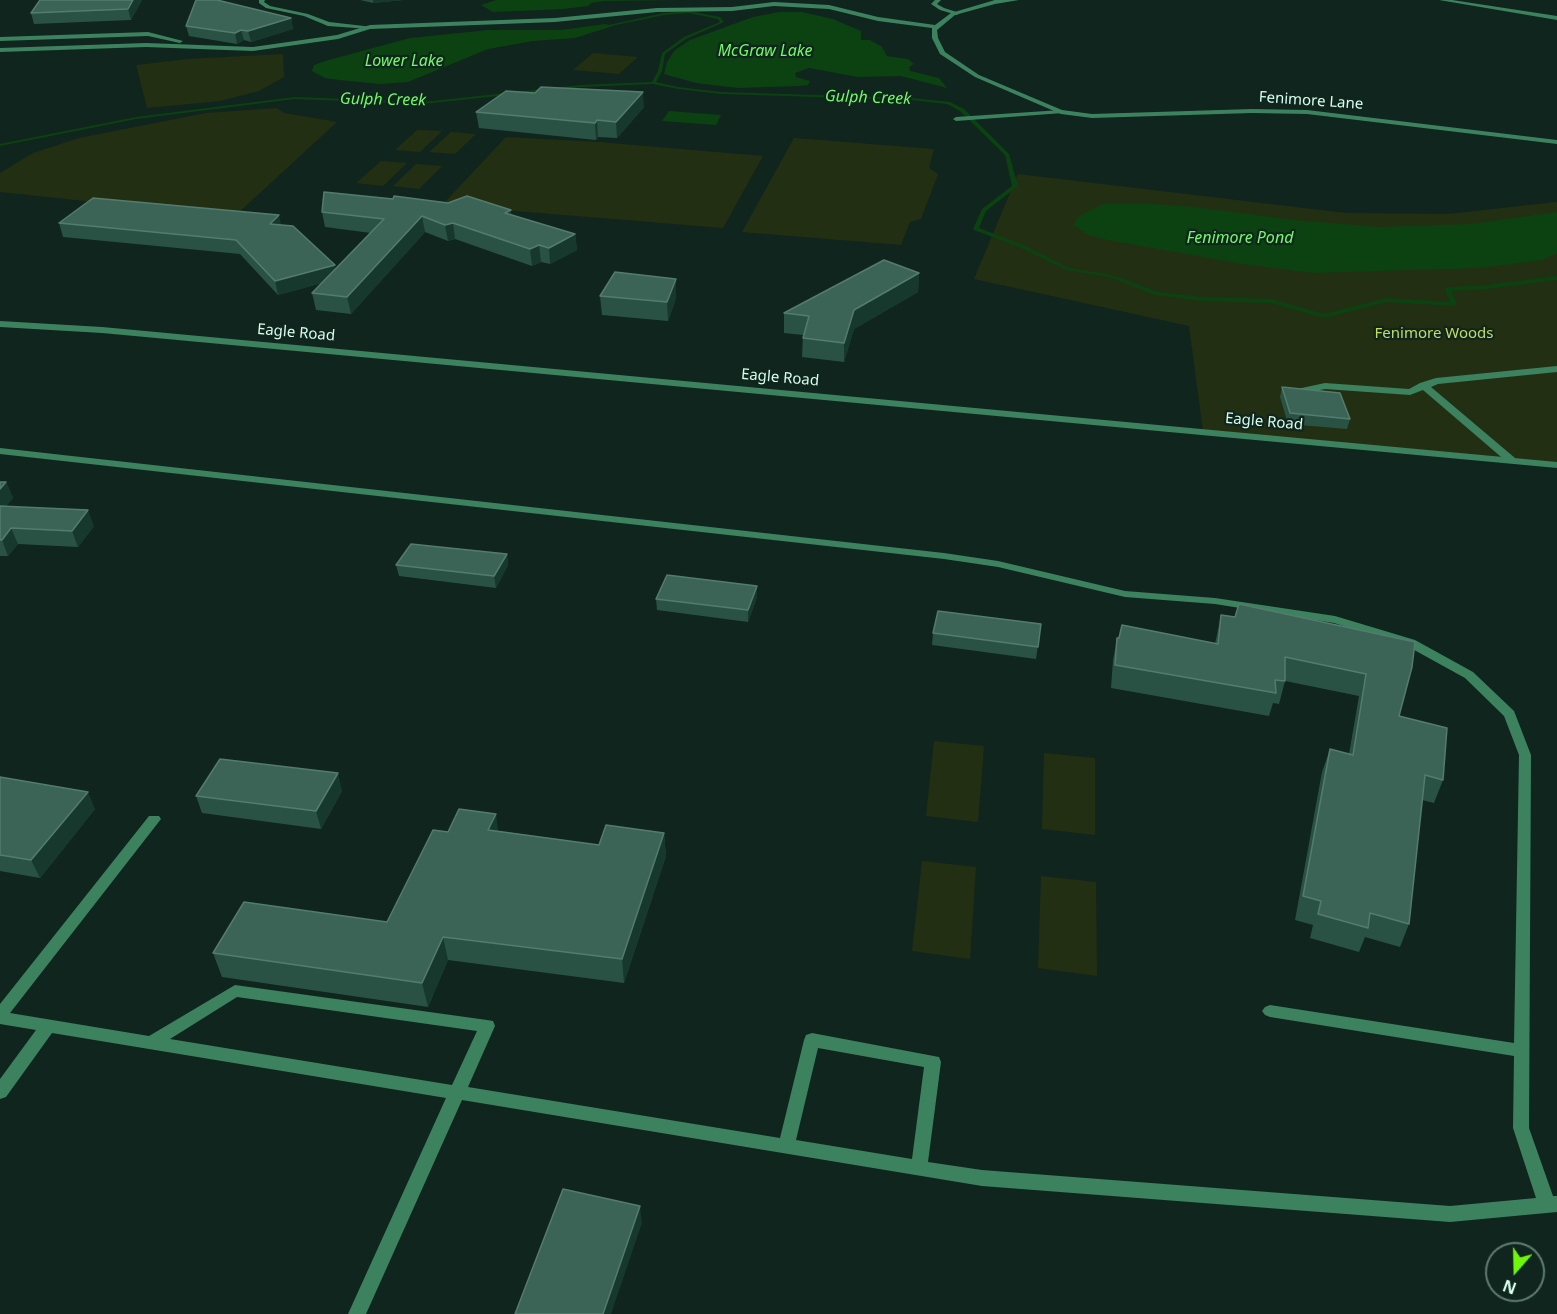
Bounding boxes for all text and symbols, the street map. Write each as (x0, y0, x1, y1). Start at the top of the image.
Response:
water label: McGraw Lake (718, 41, 812, 61)
water label: Lower Lake (365, 51, 443, 71)
water label: Gulph Creek (825, 87, 911, 109)
street label: Fenimore Lane (1258, 88, 1364, 114)
water label: Gulph Creek (340, 90, 426, 110)
water label: Fenimore Pond (1187, 228, 1293, 248)
street label: Eagle Road (256, 321, 336, 345)
park label: Fenimore Woods (1375, 325, 1493, 343)
street label: Eagle Road (740, 366, 820, 390)
street label: Eagle Road (1224, 410, 1304, 434)
north arrow (1485, 1242, 1545, 1302)
text: N (1500, 1274, 1519, 1300)

